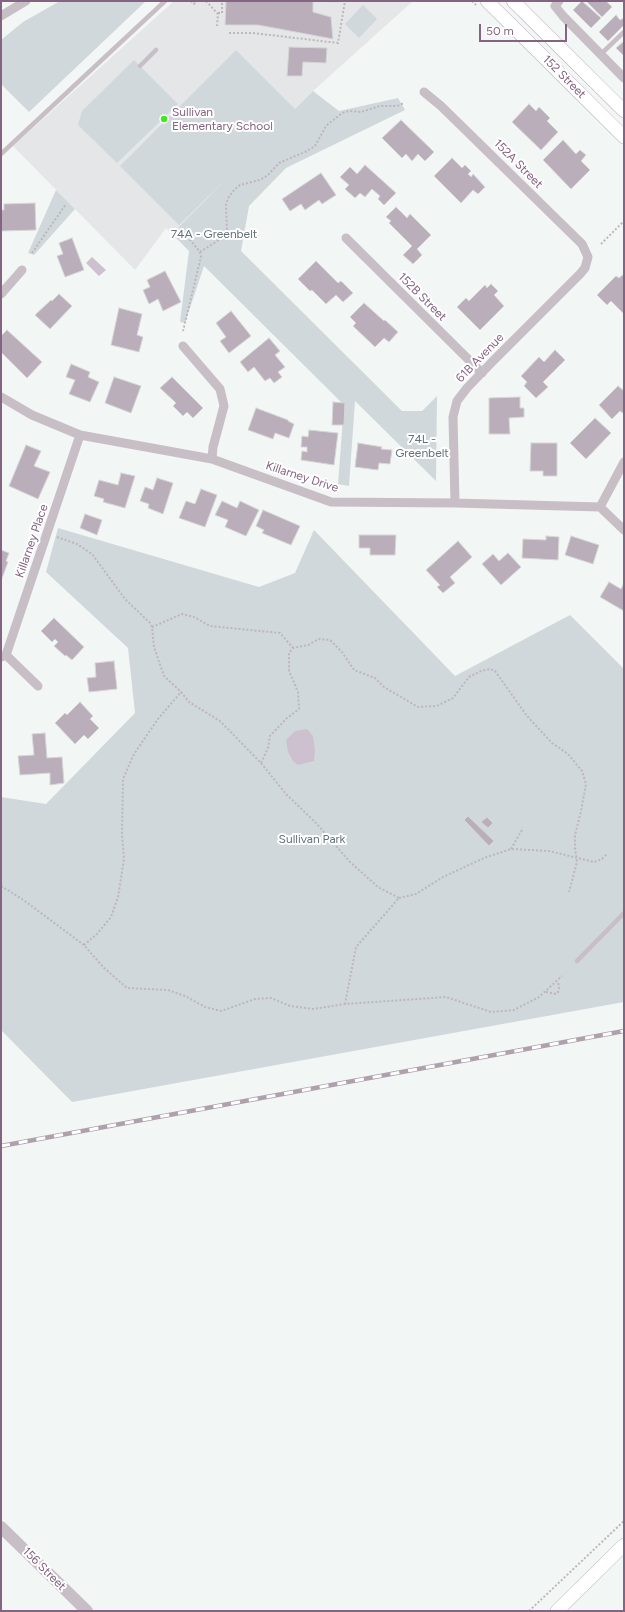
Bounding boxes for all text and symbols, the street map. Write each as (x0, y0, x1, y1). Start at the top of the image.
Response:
scale bar (481, 16, 569, 42)
text: 50 m (486, 24, 514, 38)
street label: 152 Street (539, 52, 589, 102)
place label: Sullivan Elementary School (172, 105, 273, 133)
marker: Sullivan Elementary School (159, 114, 169, 124)
street label: 152A Street (491, 137, 545, 191)
park label: 74A - Greenbelt (171, 227, 257, 241)
street label: 152B Street (395, 270, 449, 324)
street label: 61B Avenue (453, 330, 507, 386)
park label: 74L - Greenbelt (395, 432, 449, 460)
street label: Killarney Drive (264, 458, 340, 496)
street label: Killarney Place (13, 502, 51, 580)
park label: Sullivan Park (279, 832, 345, 846)
street label: 156 Street (19, 1544, 69, 1594)

